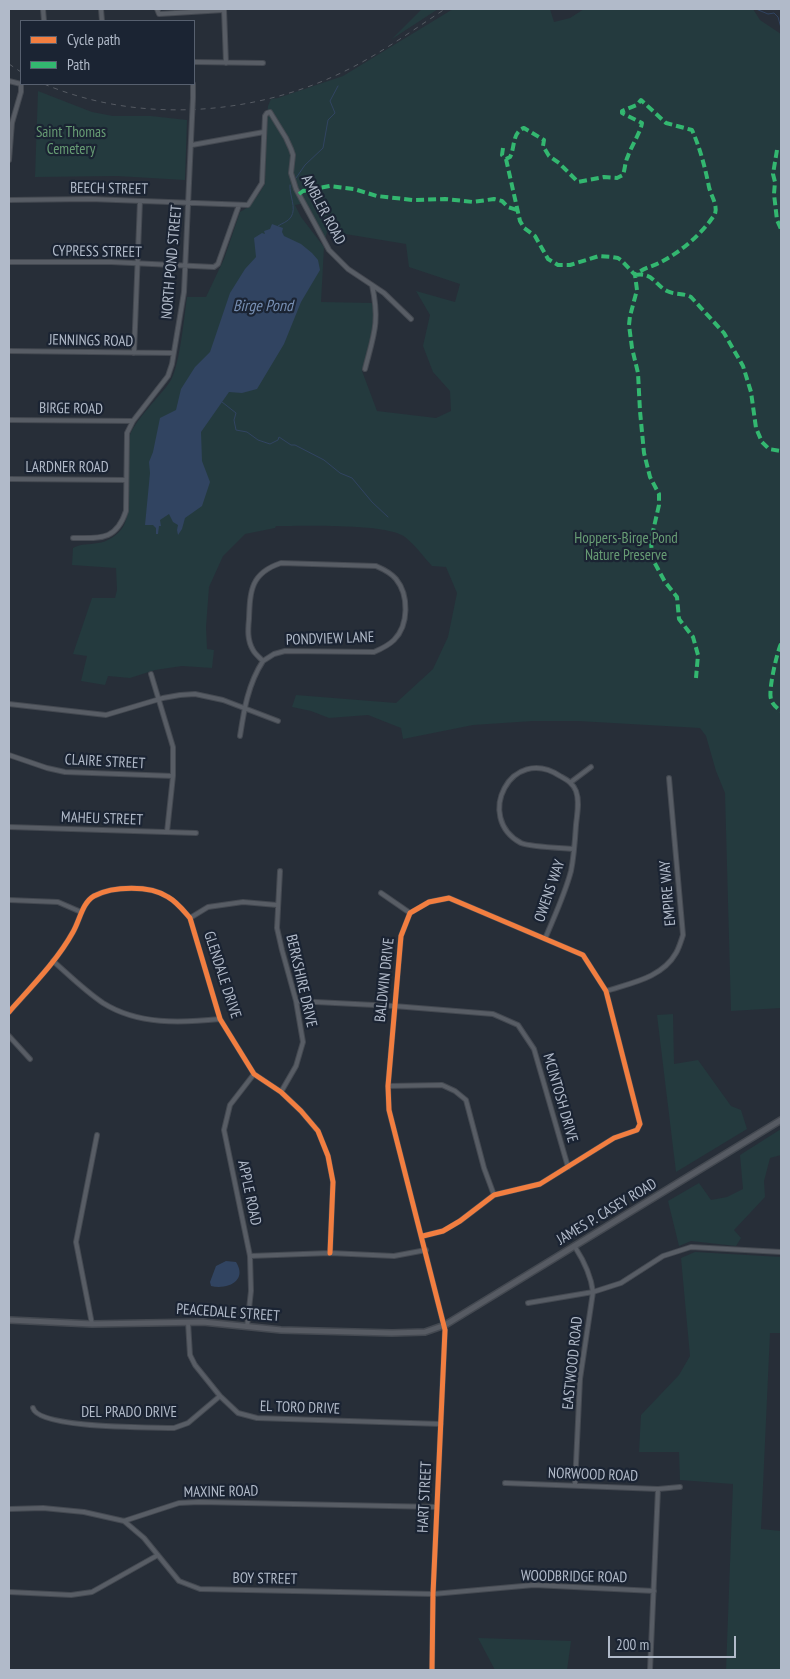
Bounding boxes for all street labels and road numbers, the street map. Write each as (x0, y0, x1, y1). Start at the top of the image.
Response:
street label: AMBLER ROAD (297, 172, 349, 248)
street label: BEECH STREET (70, 179, 148, 199)
street label: NORTH POND STREET (158, 204, 186, 320)
street label: CYPRESS STREET (52, 242, 142, 262)
street label: JENNINGS ROAD (49, 331, 133, 351)
street label: BIRGE ROAD (39, 399, 103, 419)
street label: LARDNER ROAD (25, 459, 109, 477)
street label: PONDVIEW LANE (285, 628, 375, 650)
street label: CLAIRE STREET (64, 751, 146, 773)
street label: MAHEU STREET (61, 809, 143, 829)
street label: OWENS WAY (531, 857, 569, 925)
street label: EMPIRE WAY (656, 859, 680, 927)
street label: GLENDALE DRIVE (199, 929, 245, 1021)
street label: BERKSHIRE DRIVE (282, 933, 320, 1029)
street label: BALDWIN DRIVE (372, 937, 398, 1023)
street label: MCINTOSH DRIVE (539, 1051, 581, 1145)
street label: APPLE ROAD (233, 1159, 265, 1227)
street label: JAMES P. CASEY ROAD (554, 1175, 660, 1249)
street label: PEACEDALE STREET (176, 1300, 280, 1326)
street label: EASTWOOD ROAD (559, 1316, 587, 1410)
street label: EL TORO DRIVE (260, 1398, 340, 1418)
street label: DEL PRADO DRIVE (81, 1404, 177, 1422)
street label: HART STREET (414, 1461, 436, 1533)
street label: NORWOOD ROAD (548, 1464, 638, 1486)
street label: MAXINE ROAD (184, 1482, 258, 1502)
street label: WOODBRIDGE ROAD (521, 1567, 627, 1587)
street label: BOY STREET (233, 1569, 297, 1589)

